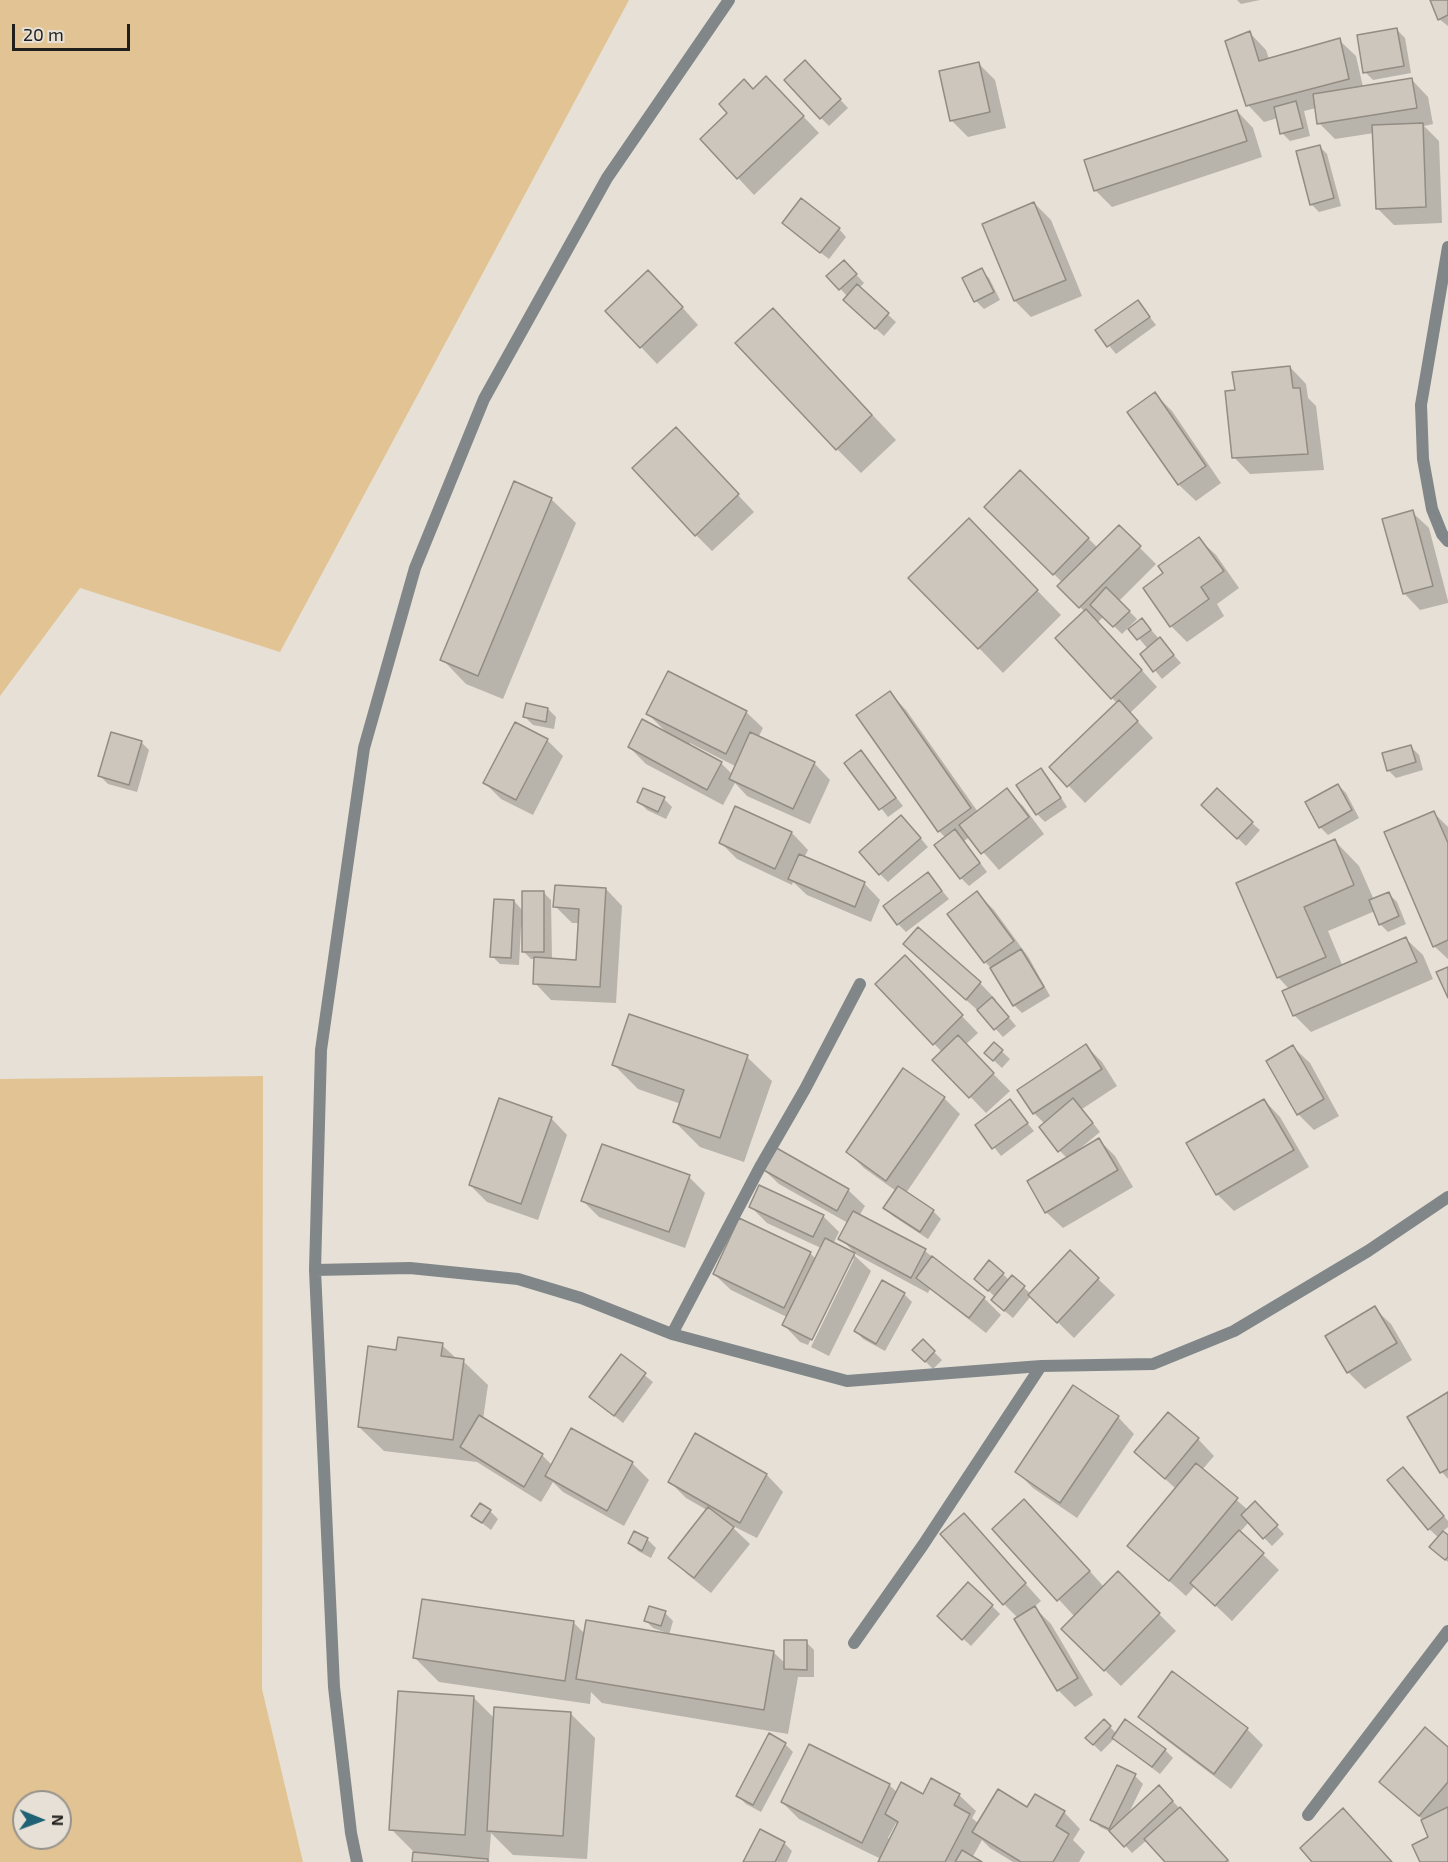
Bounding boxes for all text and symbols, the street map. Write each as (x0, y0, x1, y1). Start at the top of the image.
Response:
scale bar (15, 12, 134, 50)
text: 20 m (23, 23, 64, 45)
north arrow (12, 1790, 72, 1850)
text: N (49, 1814, 68, 1826)

